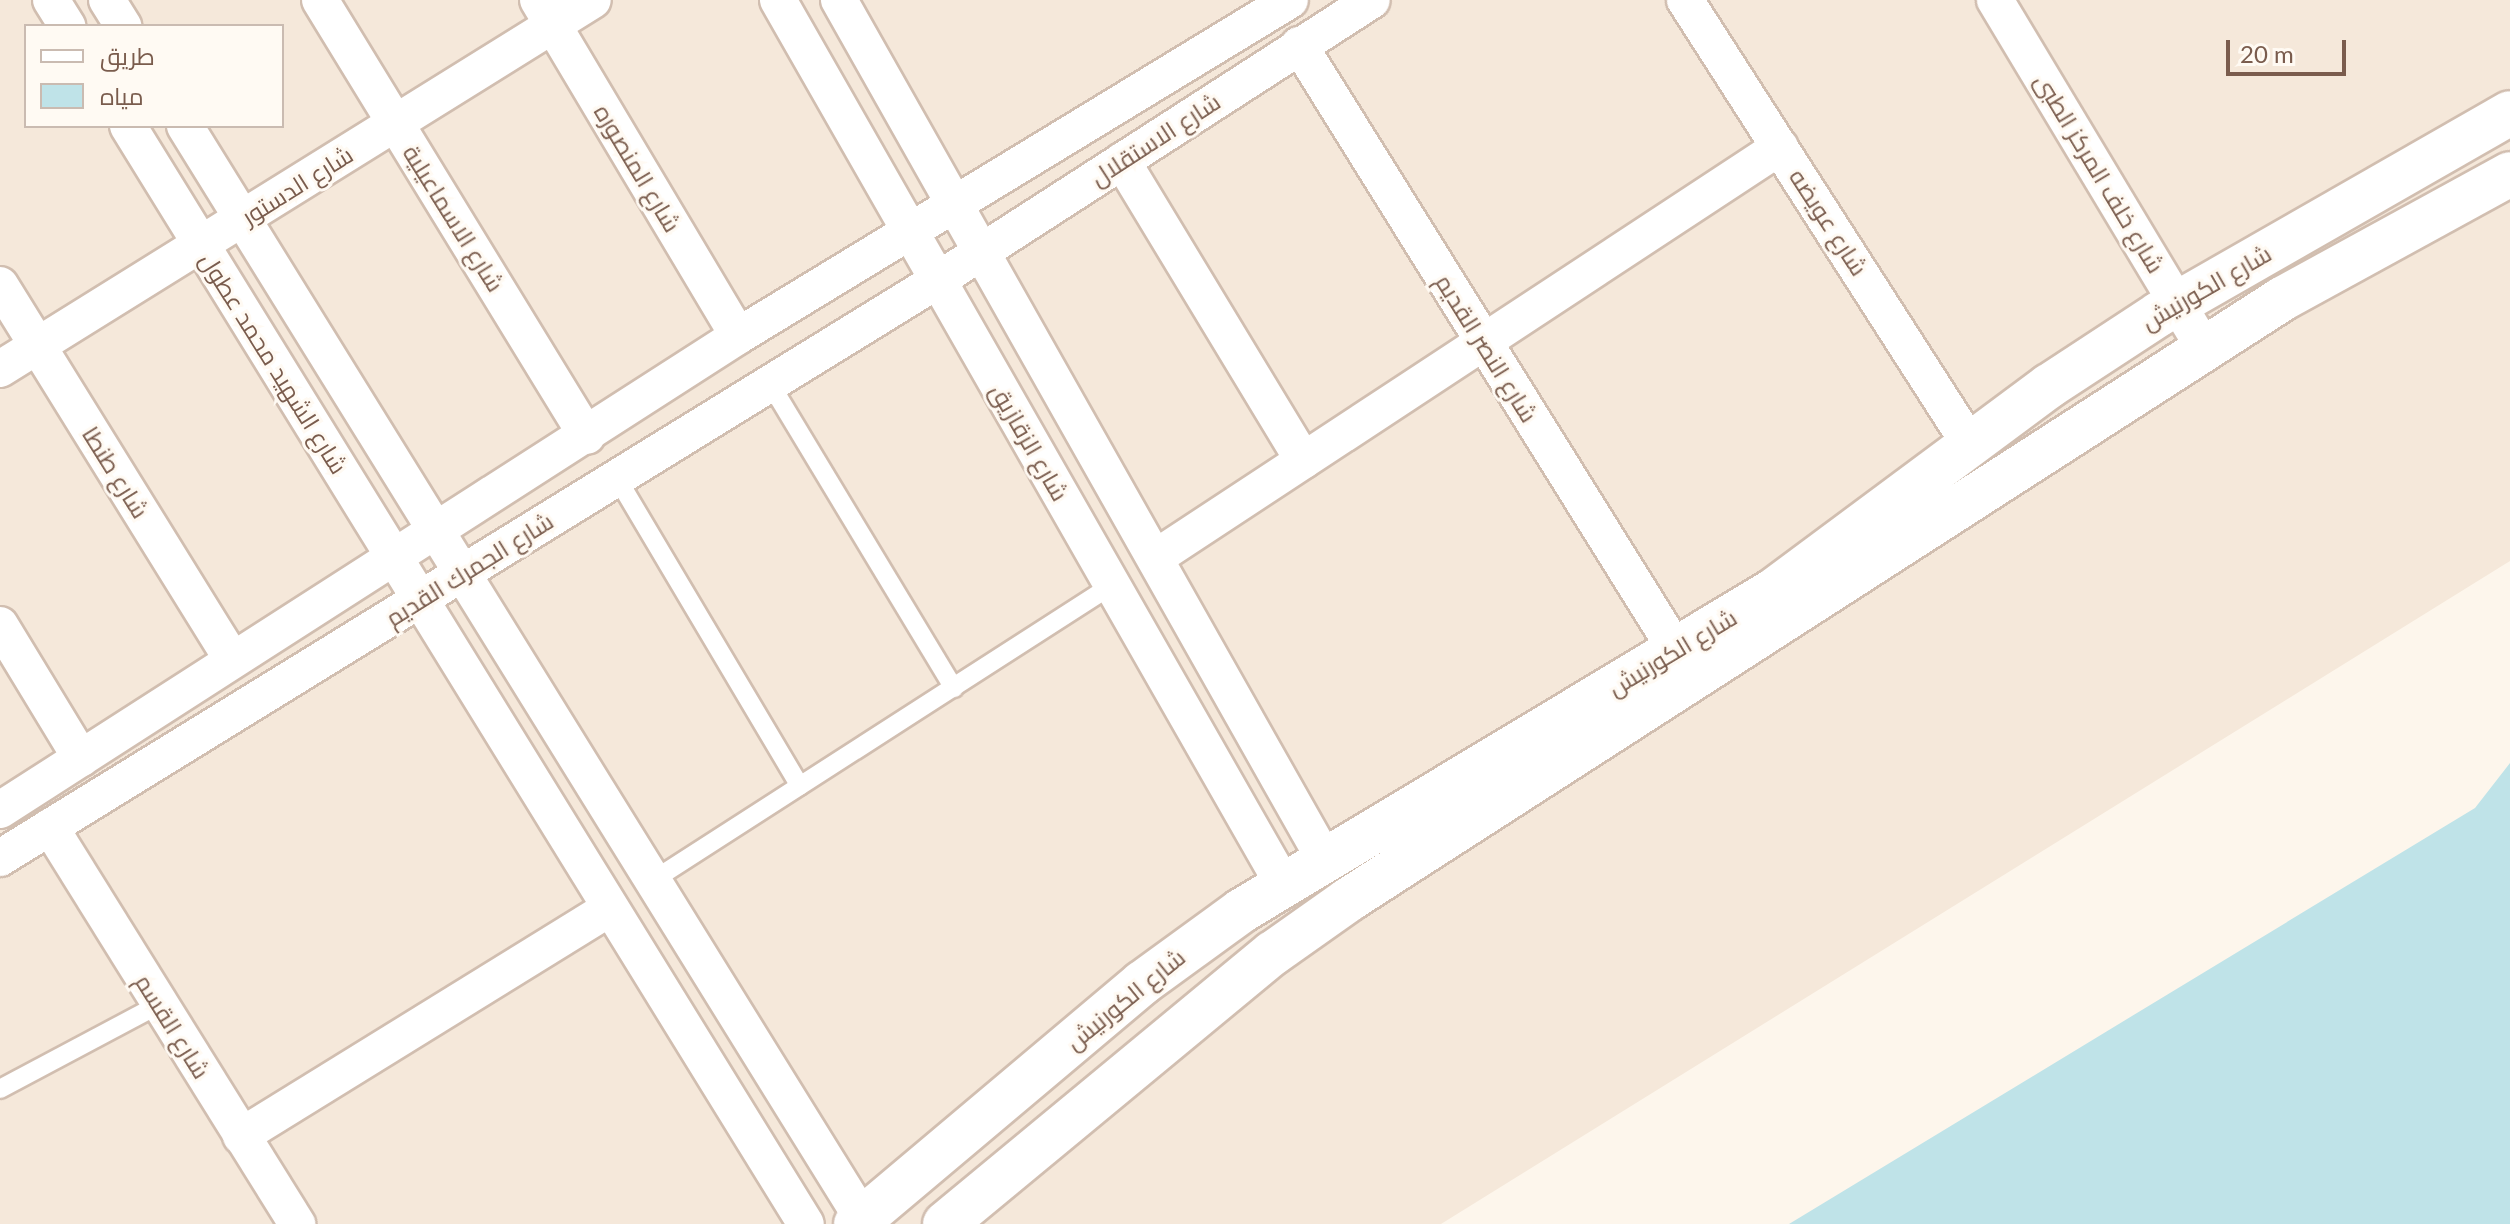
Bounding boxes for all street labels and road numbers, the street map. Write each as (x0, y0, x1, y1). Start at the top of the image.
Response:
street label: شارع خلف المركز الطبى (2029, 68, 2171, 278)
street label: شارع الاستقلال (1085, 86, 1225, 192)
street label: شارع المنصوره (589, 99, 687, 237)
street label: شارع الاسماعيلية (397, 139, 511, 297)
street label: شارع الدستور (236, 140, 358, 230)
street label: شارع عويضه (1784, 163, 1874, 281)
street label: شارع الكورنيش (2136, 238, 2276, 336)
street label: شارع الشهيد محمد عطول (194, 247, 354, 479)
street label: شارع النصر القديم (1430, 269, 1544, 427)
street label: شارع الزقازيق (985, 378, 1075, 506)
street label: شارع طنطا (77, 421, 155, 523)
street label: شارع الجمرك القديم (380, 506, 558, 632)
street label: شارع الكورنيش (1602, 602, 1742, 702)
street label: شارع الكورنيش (1060, 942, 1190, 1056)
street label: شارع القسم (130, 969, 216, 1083)

